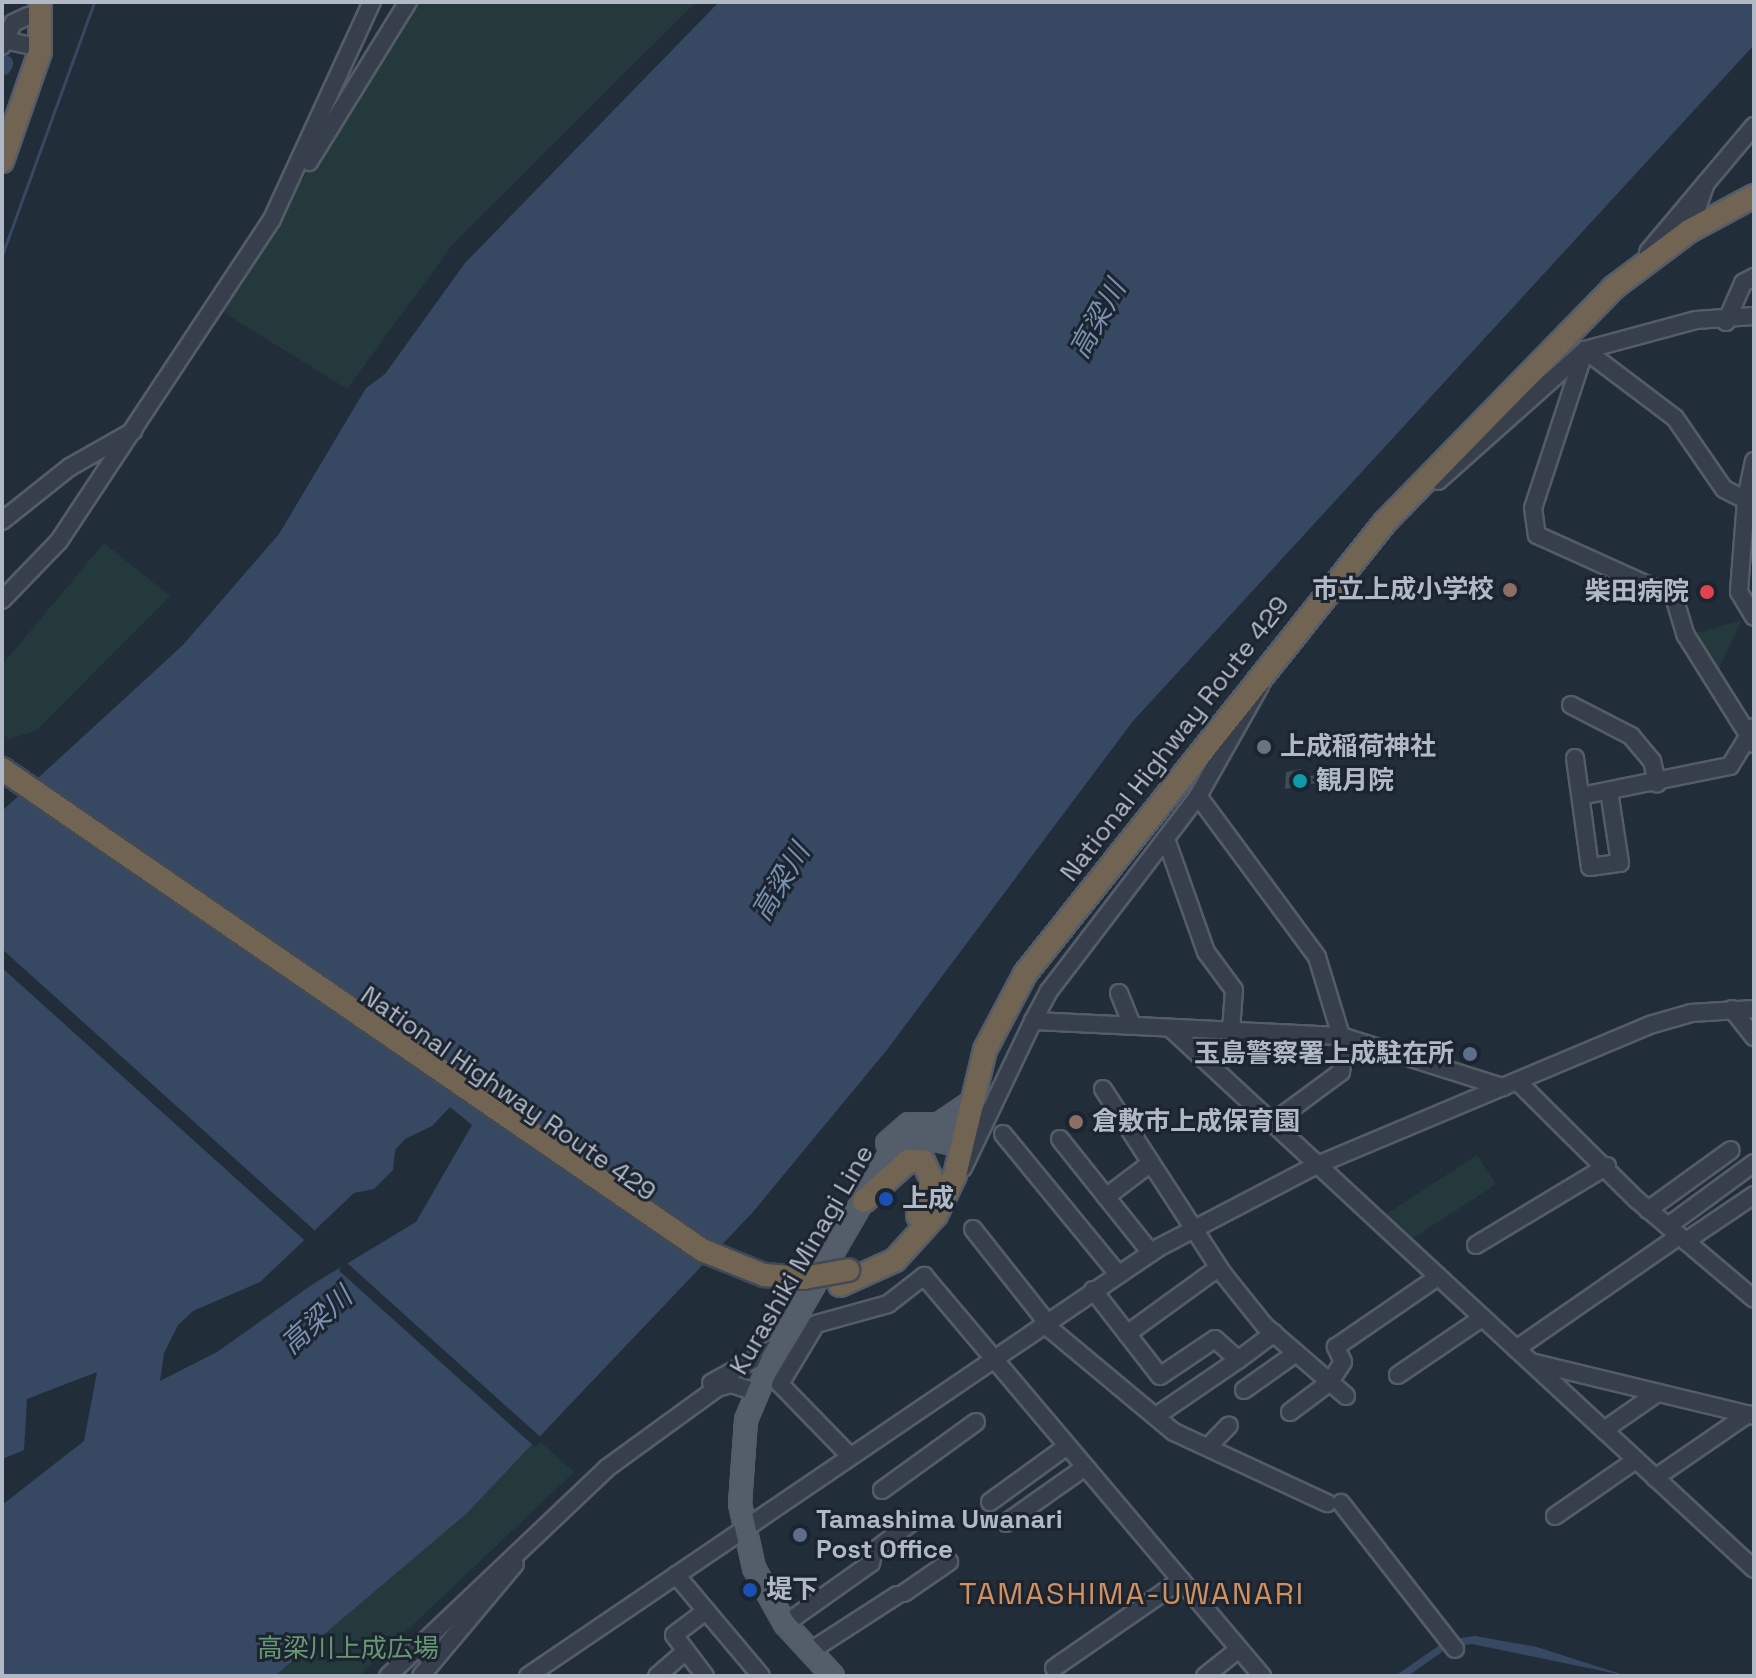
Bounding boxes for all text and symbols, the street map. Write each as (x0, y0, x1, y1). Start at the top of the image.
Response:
water label: 高梁川 (1062, 274, 1132, 364)
place label: 市立上成小学校 (1312, 574, 1494, 606)
place label: 柴田病院 (1585, 576, 1689, 608)
marker: 市立上成小学校 (1501, 581, 1519, 599)
marker: 柴田病院 (1696, 581, 1718, 603)
street label: National Highway Route 429 (1054, 590, 1296, 888)
place label: 上成稲荷神社 (1280, 731, 1436, 763)
marker: 上成稲荷神社 (1255, 738, 1273, 756)
place label: 観月院 (1316, 765, 1394, 797)
marker: 観月院 (1291, 772, 1309, 790)
water label: 高梁川 (744, 837, 816, 927)
street label: National Highway Route 429 (354, 980, 662, 1208)
place label: 玉島警察署上成駐在所 (1194, 1038, 1454, 1070)
marker: 玉島警察署上成駐在所 (1461, 1045, 1479, 1063)
place label: 倉敷市上成保育園 (1092, 1106, 1300, 1138)
marker: 倉敷市上成保育園 (1067, 1113, 1085, 1131)
street label: Kurashiki Minagi Line (724, 1140, 880, 1380)
place label: 上成 (902, 1183, 954, 1215)
marker: 上成 (877, 1190, 895, 1208)
water label: 高梁川 (274, 1279, 358, 1361)
place label: Tamashima Uwanari Post Office (816, 1504, 1063, 1566)
marker: Tamashima Uwanari Post Office (791, 1526, 809, 1544)
place label: 堤下 (766, 1574, 818, 1606)
district label: TAMASHIMA-UWANARI (959, 1576, 1305, 1612)
marker: 堤下 (741, 1581, 759, 1599)
park label: 高梁川上成広場 (257, 1633, 439, 1665)

